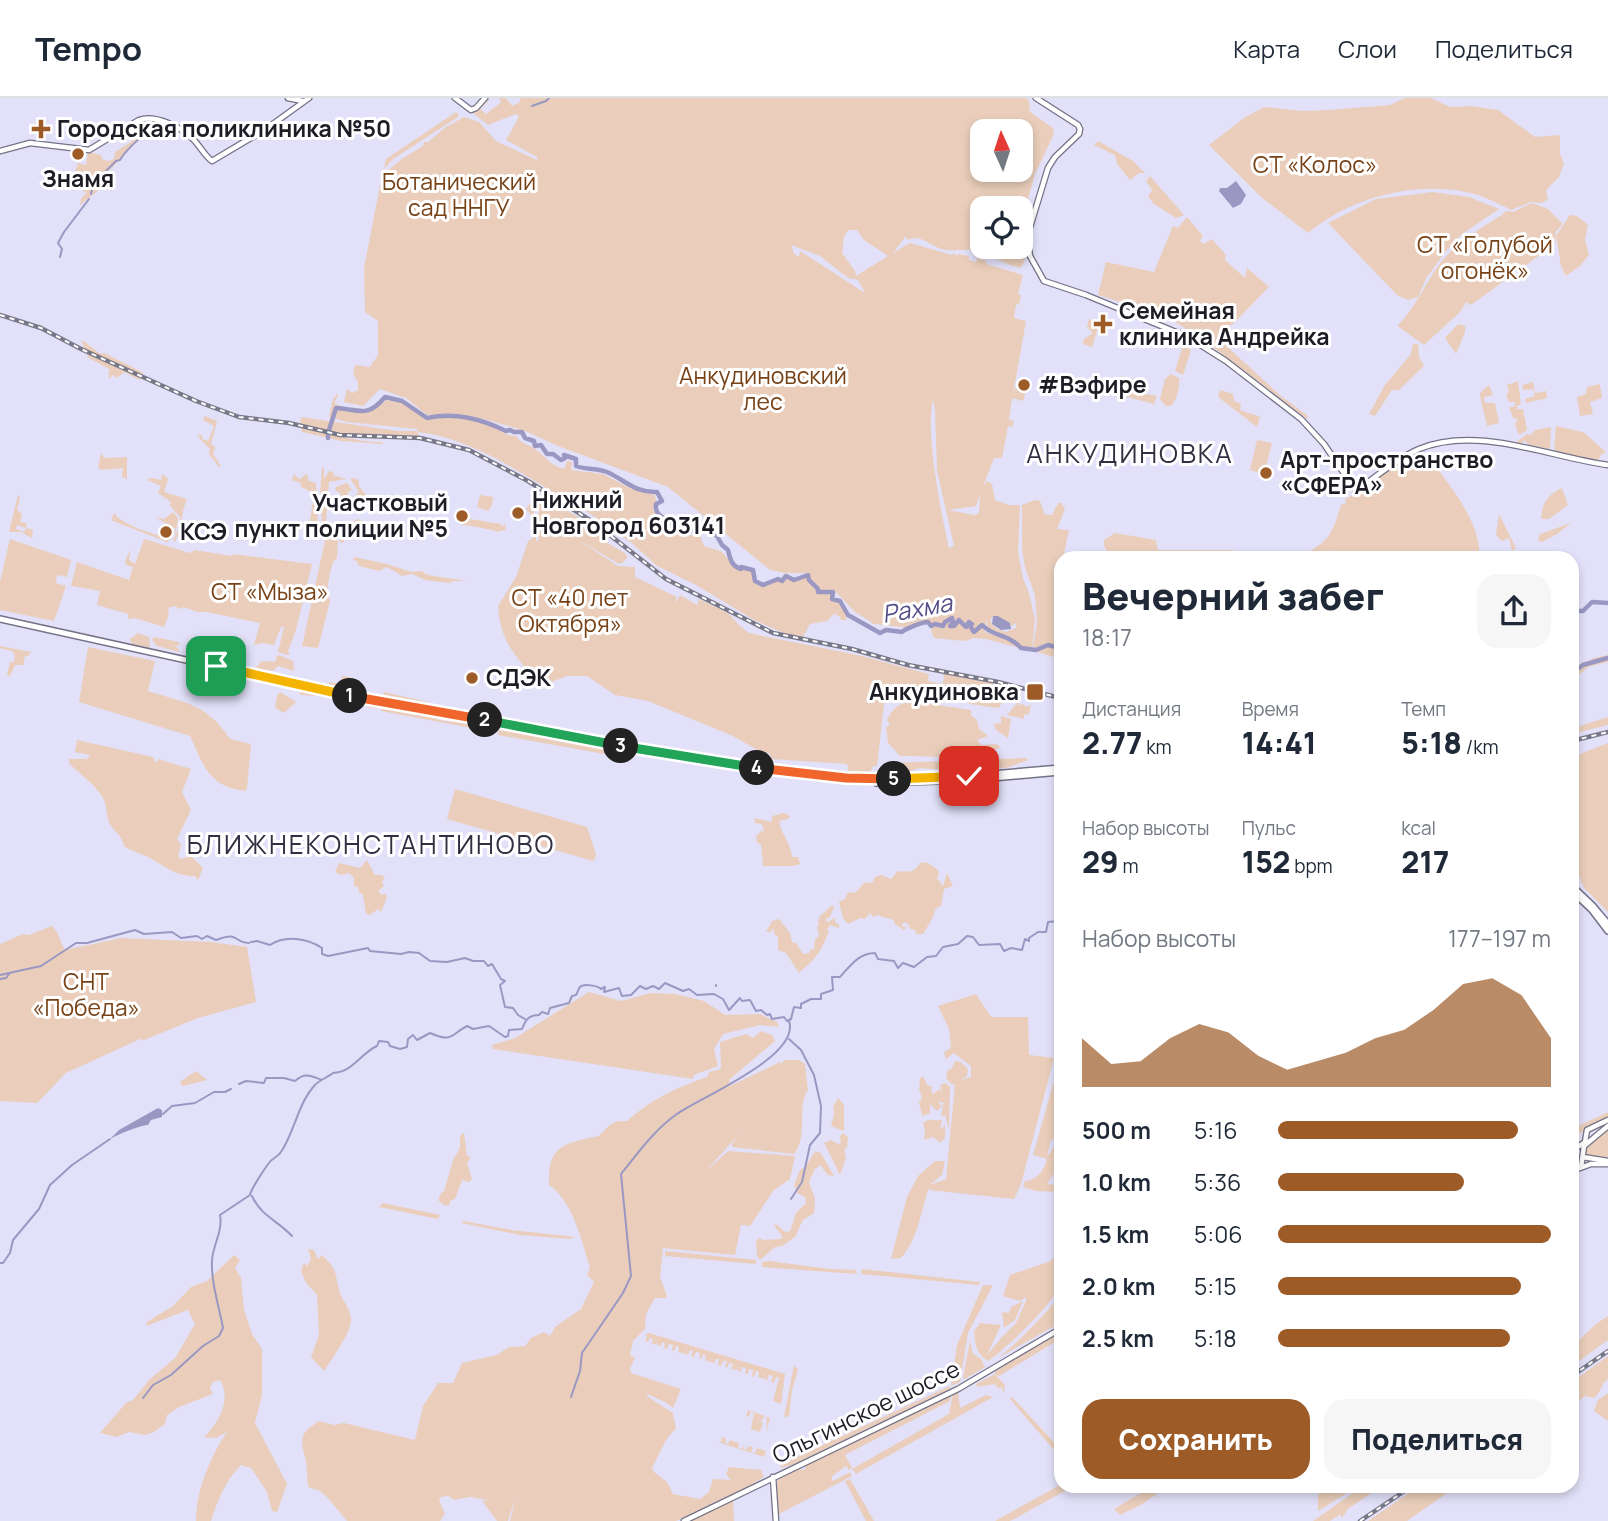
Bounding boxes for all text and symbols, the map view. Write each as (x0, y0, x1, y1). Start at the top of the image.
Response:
text: Tempo (35, 26, 142, 71)
text: Карта (1233, 32, 1300, 65)
text: Слои (1338, 32, 1397, 65)
text: Поделиться (1435, 32, 1573, 65)
place label: Городская поликлиника №50 (57, 112, 391, 144)
marker: Городская поликлиника №50 (31, 119, 51, 139)
north arrow (970, 119, 1032, 182)
map controls (970, 119, 1033, 259)
marker: Знамя (70, 146, 86, 162)
park label: СТ «Колос» (1253, 148, 1377, 180)
place label: Знамя (42, 162, 114, 194)
park label: Ботанический сад ННГУ (382, 165, 536, 223)
button: locate (970, 196, 1033, 259)
park label: СТ «Голубой огонёк» (1417, 228, 1553, 286)
place label: Семейная клиника Андрейка (1119, 294, 1330, 352)
marker: Семейная клиника Андрейка (1093, 314, 1113, 334)
park label: Анкудиновский лес (679, 359, 847, 417)
place label: #Вэфире (1038, 368, 1147, 400)
marker: #Вэфире (1016, 377, 1032, 393)
district label: АНКУДИНОВКА (1026, 435, 1234, 471)
place label: Арт-пространство «СФЕРА» (1280, 443, 1493, 501)
marker: Арт-пространство «СФЕРА» (1258, 465, 1274, 481)
place label: Нижний Новгород 603141 (532, 483, 725, 541)
place label: Участковый пункт полиции №5 (234, 486, 448, 544)
marker: Нижний Новгород 603141 (510, 505, 526, 521)
marker: Участковый пункт полиции №5 (454, 508, 470, 524)
place label: КСЭ (180, 515, 227, 547)
marker: КСЭ (158, 524, 174, 540)
text: Вечерний забег (1082, 569, 1384, 621)
button: share (1477, 574, 1551, 648)
park label: СТ «Мыза» (211, 575, 329, 607)
park label: СТ «40 лет Октября» (512, 581, 629, 639)
water label: Рахма (879, 585, 956, 630)
text: 18:17 (1082, 621, 1132, 653)
pin (186, 636, 246, 696)
icon: arrive (197, 647, 235, 685)
place label: СДЭК (486, 661, 551, 693)
marker: СДЭК (464, 670, 480, 686)
place label: Анкудиновка (869, 675, 1019, 707)
pin: 1 (332, 678, 368, 714)
text: 1 (345, 682, 354, 708)
marker: Анкудиновка (1025, 682, 1045, 702)
text: Дистанция (1082, 696, 1181, 722)
text: Время (1242, 696, 1299, 722)
text: Темп (1401, 696, 1446, 722)
pin: 2 (468, 702, 503, 738)
text: 2 (479, 706, 490, 732)
text: 2.77 (1082, 722, 1142, 763)
text: 14:41 (1242, 722, 1317, 763)
text: 5:18 (1401, 722, 1462, 763)
pin: 3 (604, 728, 638, 764)
text: 3 (615, 732, 626, 758)
text: km (1142, 734, 1172, 760)
text: /km (1462, 734, 1499, 760)
pin (939, 746, 999, 806)
pin: 4 (740, 750, 774, 786)
text: 4 (751, 754, 762, 780)
icon: check (950, 757, 988, 795)
pin: 5 (876, 762, 912, 796)
text: 5 (888, 765, 899, 791)
text: Набор высоты (1082, 815, 1209, 841)
text: Пульс (1242, 815, 1296, 841)
text: kcal (1401, 815, 1436, 841)
district label: БЛИЖНЕКОНСТАНТИНОВО (187, 826, 555, 862)
text: 29 (1082, 841, 1119, 882)
text: 152 (1242, 841, 1290, 882)
text: 217 (1401, 841, 1449, 882)
text: m (1119, 853, 1139, 879)
text: bpm (1290, 853, 1333, 879)
text: Набор высоты (1082, 922, 1236, 954)
text: 177–197 m (1448, 922, 1551, 954)
park label: СНТ «Победа» (32, 965, 140, 1023)
text: 500 m (1082, 1114, 1151, 1146)
text: 5:16 (1194, 1114, 1237, 1146)
text: 1.0 km (1082, 1166, 1151, 1198)
text: 5:36 (1194, 1166, 1241, 1198)
text: 1.5 km (1082, 1218, 1149, 1250)
text: 5:06 (1194, 1218, 1242, 1250)
text: 2.0 km (1082, 1270, 1155, 1302)
text: 5:15 (1194, 1270, 1236, 1302)
text: 2.5 km (1082, 1322, 1154, 1354)
text: 5:18 (1194, 1322, 1236, 1354)
street label: Ольгинское шоссе (767, 1352, 965, 1470)
button: Сохранить (1082, 1399, 1310, 1479)
button: Поделиться (1324, 1399, 1551, 1479)

